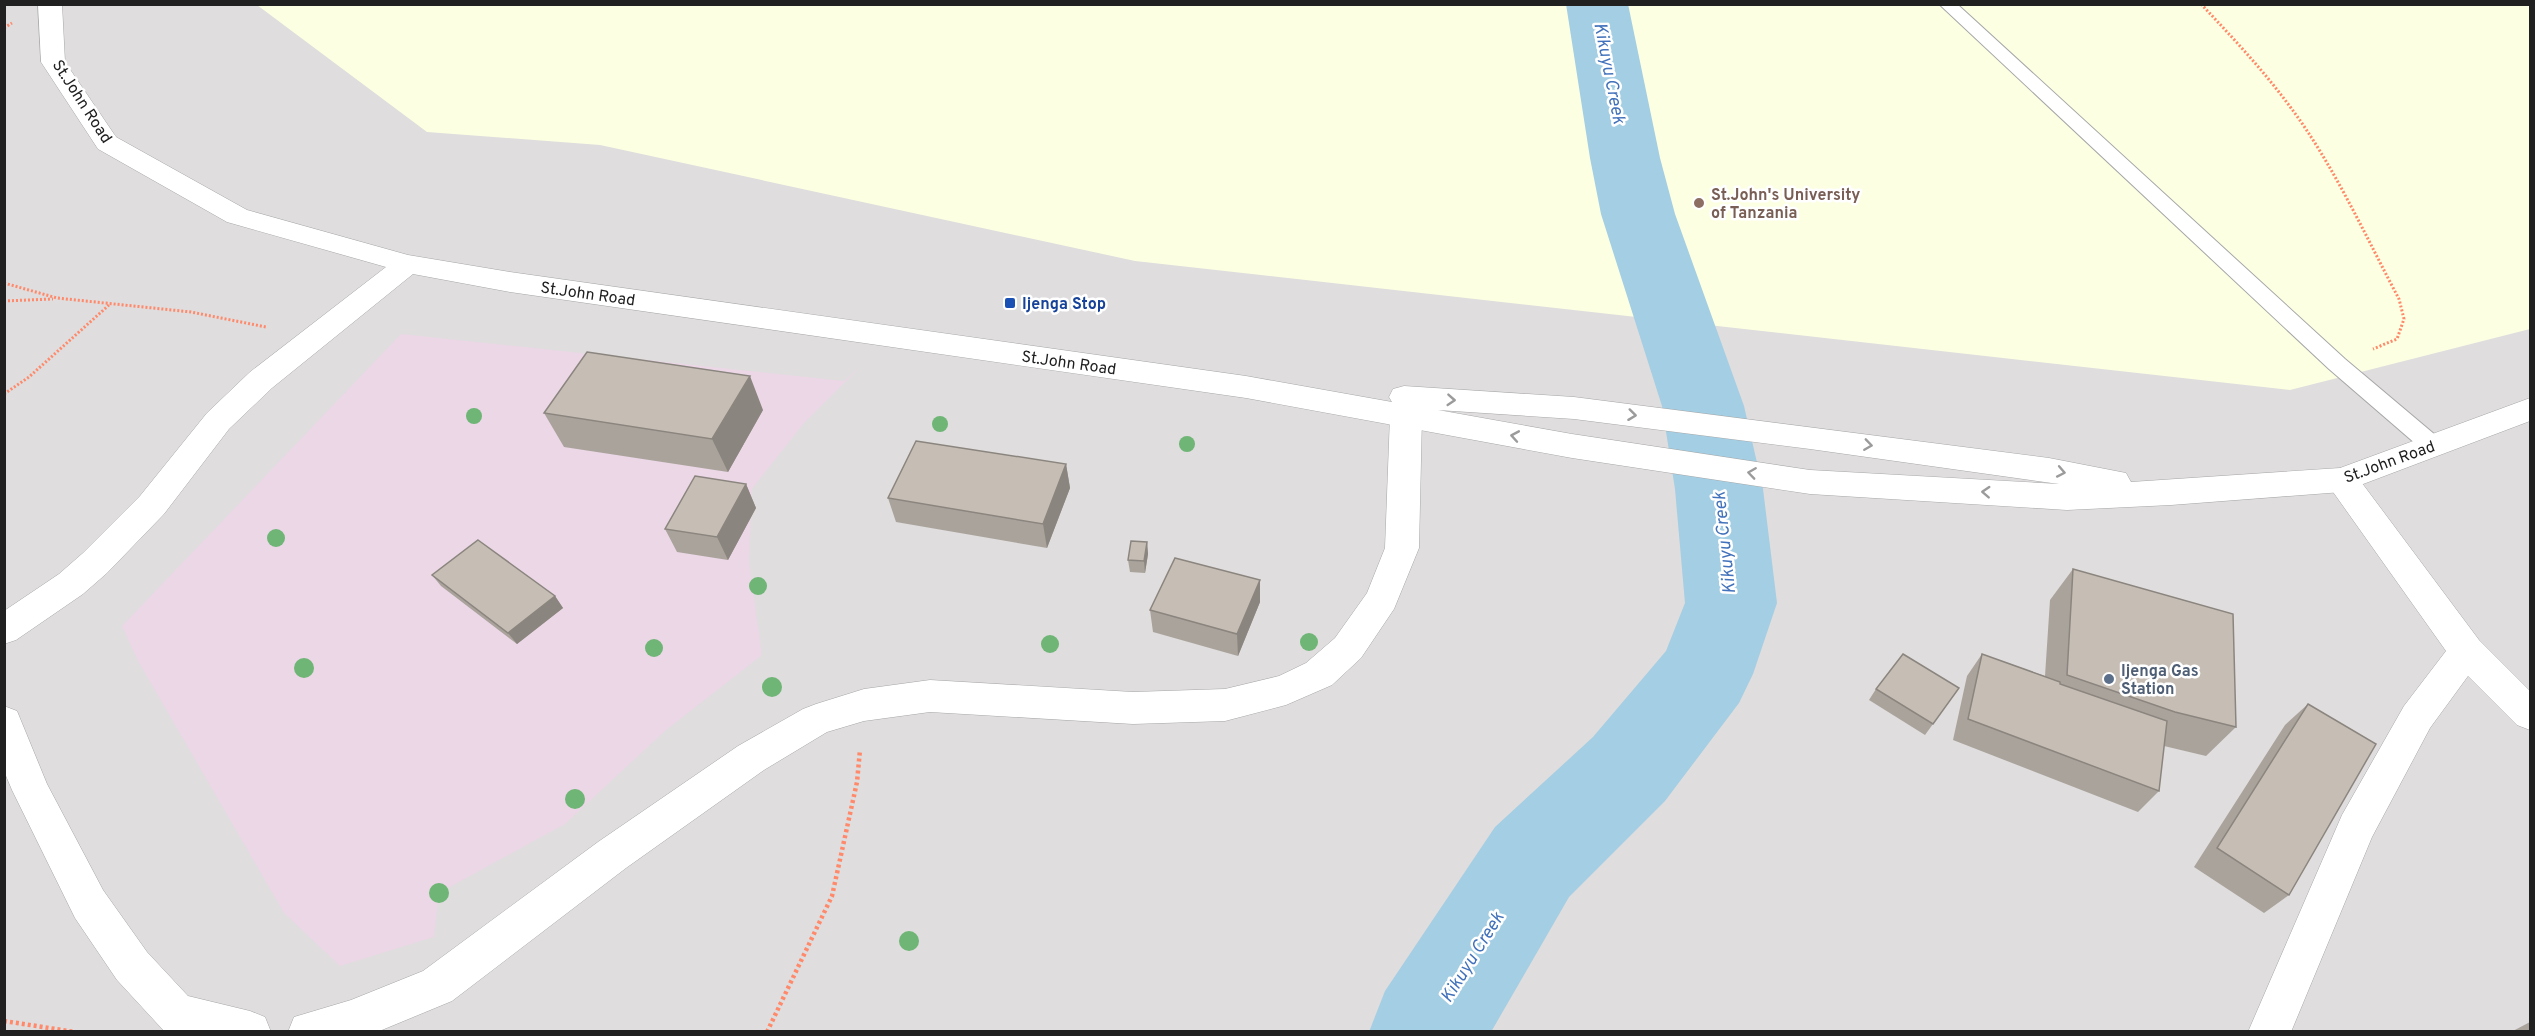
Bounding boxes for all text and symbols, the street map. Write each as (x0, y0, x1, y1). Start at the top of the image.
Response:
water label: Kikuyu Creek (1587, 21, 1630, 127)
street label: St.John Road (47, 57, 116, 148)
place label: St.John's University of Tanzania (1711, 186, 1860, 224)
marker: St.John's University of Tanzania (1692, 196, 1706, 210)
street label: St.John Road (539, 278, 636, 312)
place label: Ijenga Stop (1022, 295, 1106, 315)
marker: Ijenga Stop (1003, 296, 1017, 310)
street label: St.John Road (1020, 347, 1117, 381)
one-way arrow (1447, 394, 1456, 407)
one-way arrow (1628, 409, 1637, 421)
one-way arrow (1510, 430, 1520, 443)
street label: St.John Road (2341, 437, 2438, 489)
one-way arrow (1863, 438, 1872, 451)
one-way arrow (2055, 465, 2065, 478)
one-way arrow (1747, 467, 1757, 479)
one-way arrow (1982, 486, 1991, 499)
water label: Kikuyu Creek (1709, 490, 1742, 595)
place label: Ijenga Gas Station (2121, 662, 2199, 700)
marker: Ijenga Gas Station (2102, 672, 2116, 686)
water label: Kikuyu Creek (1436, 907, 1511, 1007)

